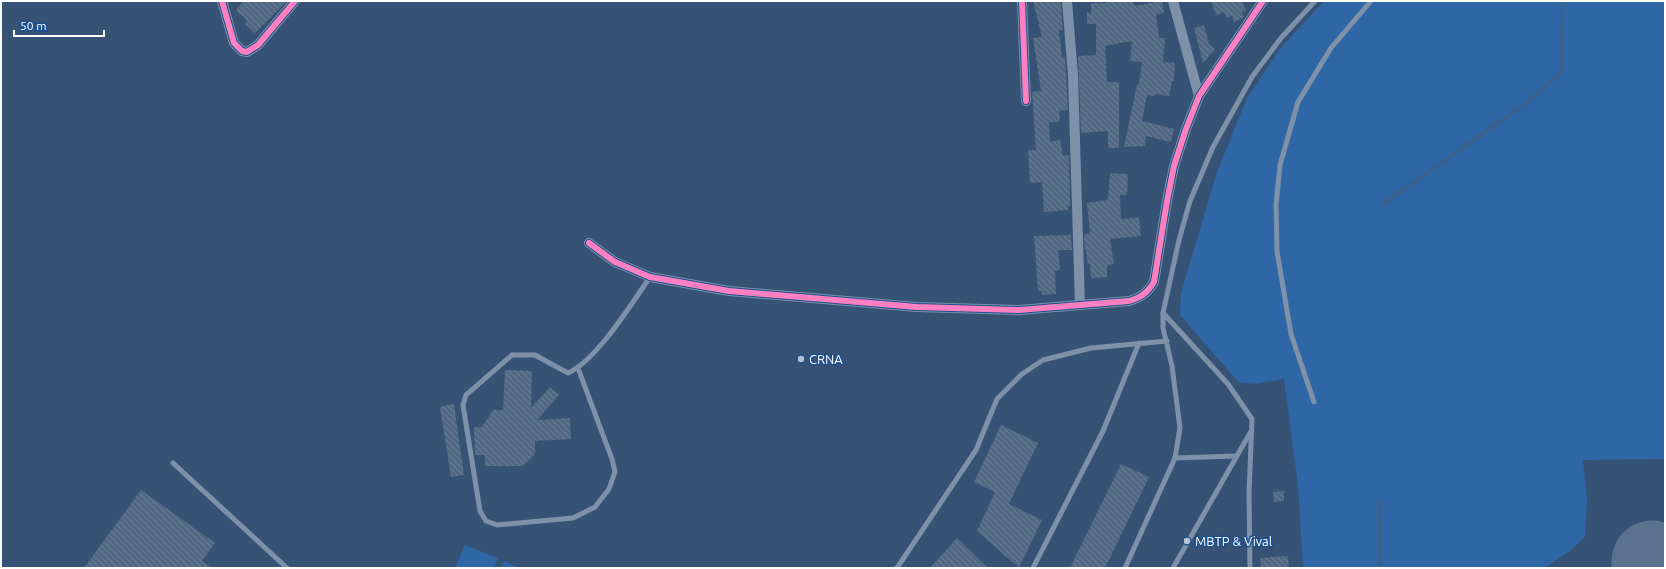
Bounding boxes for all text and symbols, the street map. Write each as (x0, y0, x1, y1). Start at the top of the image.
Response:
scale bar (14, 12, 104, 38)
text: 50 m (20, 19, 47, 32)
place label: CRNA (809, 352, 843, 366)
marker: CRNA (796, 354, 806, 364)
place label: MBTP & Vival (1195, 534, 1273, 548)
marker: MBTP & Vival (1182, 536, 1192, 546)

